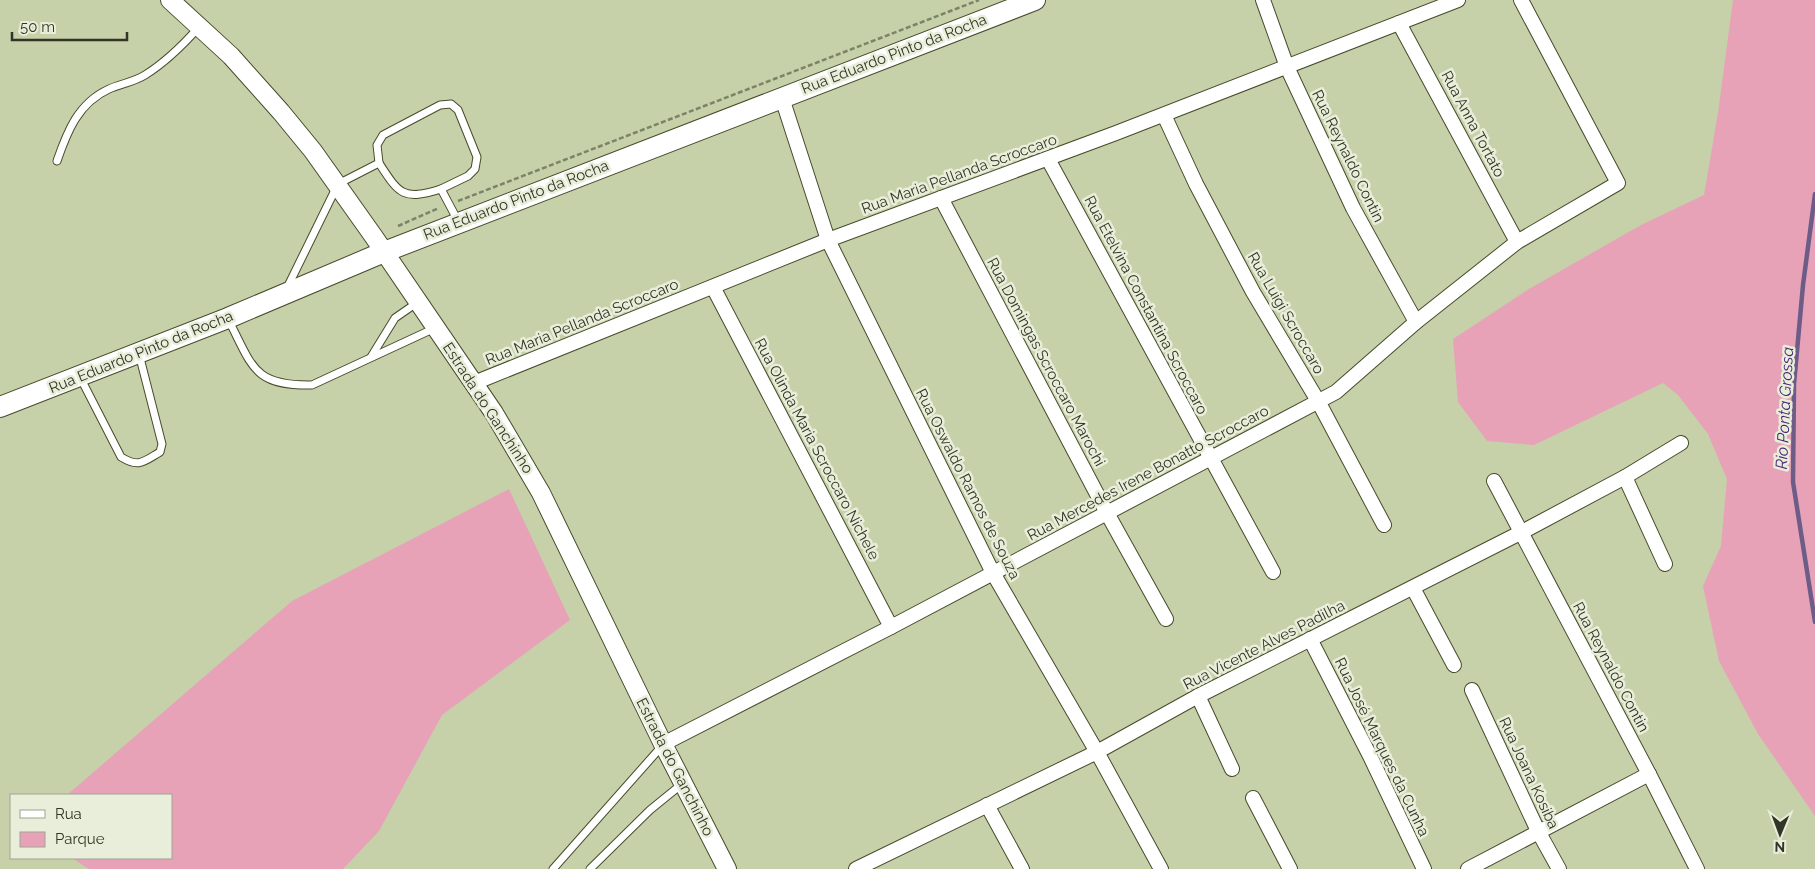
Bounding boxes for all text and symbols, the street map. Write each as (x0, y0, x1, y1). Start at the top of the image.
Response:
scale bar (12, 10, 128, 42)
street label: Rua Eduardo Pinto da Rocha (799, 10, 989, 98)
text: 50 m (20, 18, 55, 36)
street label: Rua Anna Tortato (1437, 68, 1509, 180)
street label: Rua Reynaldo Contin (1308, 87, 1388, 225)
street label: Rua Maria Pellanda Scroccaro (859, 130, 1059, 218)
street label: Rua Eduardo Pinto da Rocha (421, 156, 611, 244)
street label: Rua Etelvina Constantina Scroccaro (1081, 193, 1212, 417)
street label: Rua Luigi Scroccaro (1244, 249, 1328, 377)
street label: Rua Domingas Scroccaro Marochi (983, 255, 1109, 469)
street label: Rua Maria Pellanda Scroccaro (483, 275, 681, 369)
street label: Rua Eduardo Pinto da Rocha (46, 307, 236, 397)
street label: Rua Olinda Maria Scroccaro Nichele (751, 335, 883, 563)
street label: Estrada do Ganchinho (439, 339, 537, 477)
water label: Rio Ponta Grossa (1772, 346, 1797, 470)
street label: Rua Oswaldo Ramos de Souza (912, 386, 1024, 582)
street label: Rua Mercedes Irene Bonatto Scroccaro (1024, 401, 1272, 545)
street label: Rua Vicente Alves Padilha (1180, 596, 1348, 694)
street label: Rua Reynaldo Contin (1569, 599, 1653, 735)
street label: Rua José Marques da Cunha (1331, 655, 1433, 839)
street label: Estrada do Ganchinho (632, 695, 718, 839)
street label: Rua Joana Kosiba (1495, 714, 1563, 832)
legend (10, 794, 172, 859)
text: Rua (55, 805, 82, 823)
north arrow (1755, 809, 1805, 859)
text: Parque (55, 830, 105, 848)
text: N (1774, 839, 1785, 855)

